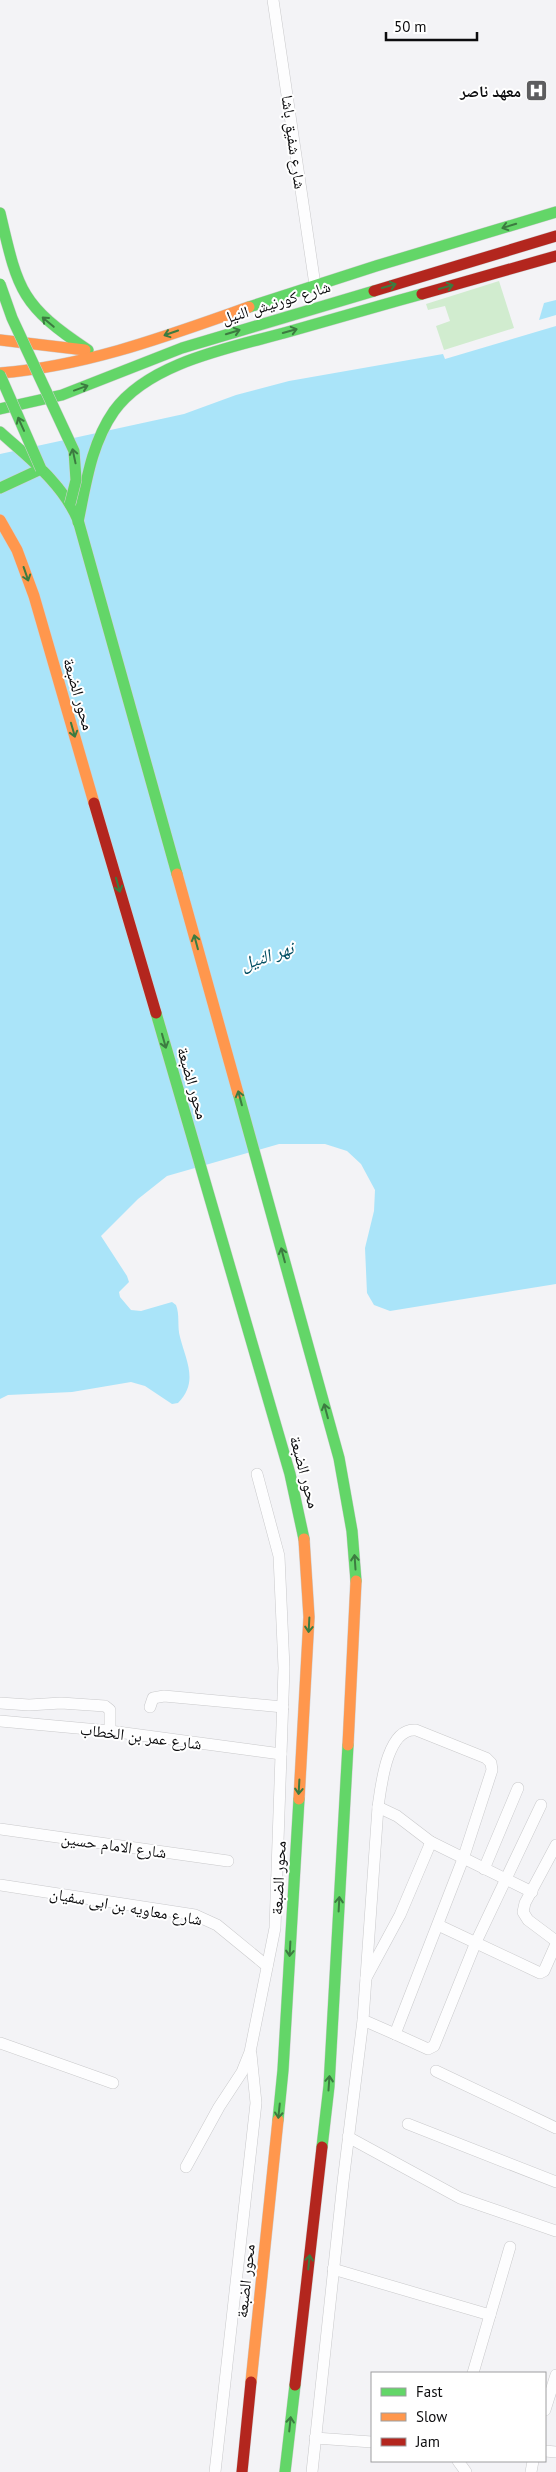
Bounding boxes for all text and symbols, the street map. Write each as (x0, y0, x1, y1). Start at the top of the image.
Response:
scale bar (386, 10, 477, 42)
text: 50 m (394, 17, 427, 36)
hospital icon: معهد ناصر (525, 79, 549, 103)
place label: معهد ناصر (459, 81, 521, 101)
street label: شارع شفيق باشا (277, 94, 310, 190)
one-way arrow (502, 221, 518, 231)
street label: شارع كورنيش النيل (219, 276, 333, 329)
one-way arrow (380, 280, 396, 290)
one-way arrow (438, 282, 454, 291)
one-way arrow (42, 316, 55, 327)
one-way arrow (225, 326, 241, 336)
one-way arrow (282, 326, 298, 336)
one-way arrow (164, 329, 179, 338)
one-way arrow (73, 383, 88, 392)
one-way arrow (16, 417, 26, 432)
one-way arrow (69, 449, 79, 465)
one-way arrow (22, 566, 31, 581)
street label: محور الضبعة (59, 656, 99, 732)
one-way arrow (68, 721, 78, 737)
one-way arrow (114, 877, 124, 893)
one-way arrow (191, 934, 201, 950)
water label: نهر النيل (237, 935, 299, 975)
one-way arrow (159, 1033, 169, 1049)
street label: محور الضبعة (173, 1045, 213, 1121)
one-way arrow (234, 1091, 244, 1107)
one-way arrow (277, 1247, 287, 1263)
one-way arrow (321, 1404, 330, 1420)
street label: محور الضبعة (286, 1434, 324, 1510)
one-way arrow (350, 1554, 359, 1570)
one-way arrow (304, 1616, 313, 1632)
street label: شارع عمر بن الخطاب (79, 1719, 203, 1754)
one-way arrow (295, 1778, 304, 1794)
street label: شارع الامام حسين (60, 1828, 168, 1863)
street label: محور الضبعة (266, 1840, 290, 1916)
street label: شارع معاويه بن ابى سفيان (48, 1883, 204, 1930)
one-way arrow (334, 1896, 343, 1912)
one-way arrow (285, 1941, 295, 1957)
one-way arrow (324, 2075, 333, 2091)
one-way arrow (274, 2103, 284, 2119)
street label: محور الضبعة (231, 2243, 259, 2319)
one-way arrow (304, 2254, 314, 2270)
legend (371, 2372, 546, 2462)
text: Fast (416, 2382, 443, 2401)
text: Slow (416, 2407, 447, 2426)
one-way arrow (285, 2416, 295, 2432)
text: Jam (415, 2432, 440, 2451)

